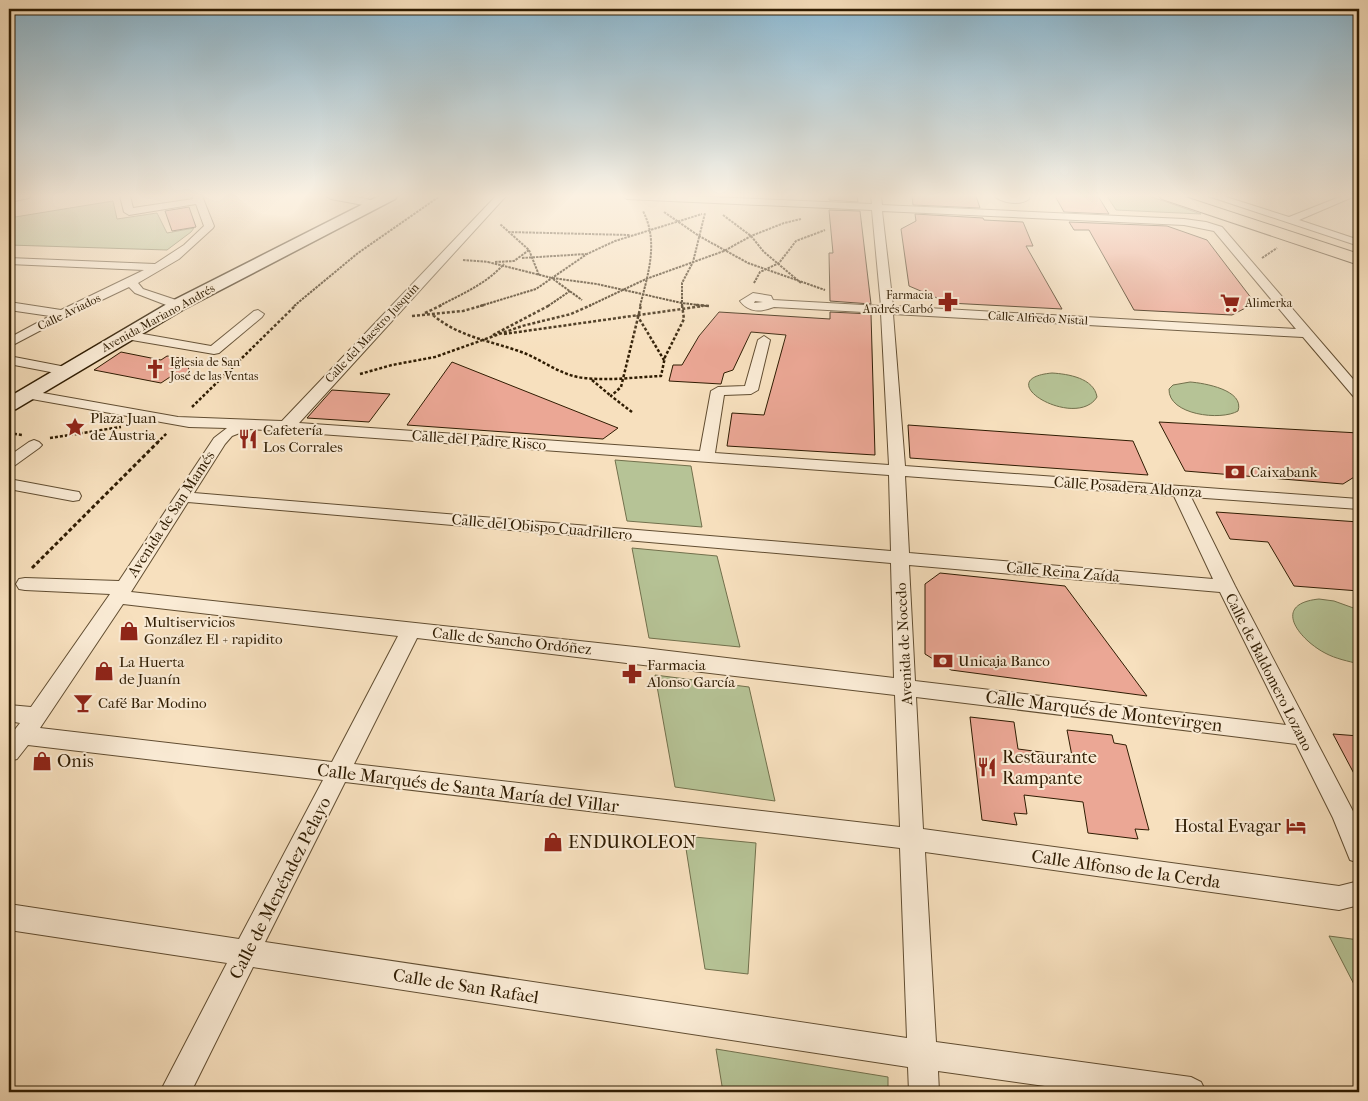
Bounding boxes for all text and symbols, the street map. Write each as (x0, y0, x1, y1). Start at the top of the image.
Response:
street label: Calle del Maestro Jusquín (322, 280, 422, 386)
street label: Avenida Mariano Andrés (98, 281, 218, 355)
place label: Farmacia Andrés Carbó (862, 288, 933, 316)
street label: Calle Aviados (35, 290, 103, 333)
pharmacy icon: Farmacia Andrés Carbó (937, 291, 959, 313)
supermarket icon: Alimerka (1219, 292, 1241, 314)
place label: Alimerka (1244, 296, 1293, 310)
street label: Calle Alfredo Nistal (988, 308, 1089, 328)
place label: Iglesia de San José de las Ventas (169, 355, 259, 383)
church icon: Iglesia de San José de las Ventas (144, 358, 166, 380)
place label: Plaza Juan de Austria (90, 409, 157, 444)
place icon: Plaza Juan de Austria (64, 416, 86, 438)
place label: Cafetería Los Corrales (263, 421, 343, 456)
street label: Calle del Padre Risco (411, 426, 547, 454)
restaurant icon: Cafetería Los Corrales (237, 428, 259, 450)
street label: Avenida de San Mamés (123, 447, 219, 581)
bank icon: Caixabank (1224, 461, 1246, 483)
place label: Caixabank (1250, 463, 1318, 481)
street label: Calle Posadera Aldonza (1053, 473, 1204, 501)
street label: Calle del Obispo Cuadrillero (451, 510, 633, 544)
street label: Calle Reina Zaída (1006, 558, 1122, 586)
street label: Avenida de Nocedo (892, 582, 916, 707)
street label: Calle de Baldomero Lozano (1221, 590, 1317, 754)
place label: Multiservicios González El + rapidito (144, 613, 283, 648)
shop icon: Multiservicios González El + rapidito (118, 620, 140, 642)
street label: Calle de Sancho Ordóñez (431, 624, 593, 658)
bank icon: Unicaja Banco (932, 650, 954, 672)
place label: Unicaja Banco (958, 652, 1050, 670)
place label: La Huerta de Juanín (119, 653, 186, 688)
place label: Farmacia Alonso García (646, 656, 736, 691)
shop icon: La Huerta de Juanín (93, 660, 115, 682)
pharmacy icon: Farmacia Alonso García (621, 663, 643, 685)
street label: Calle Marqués de Montevirgen (984, 687, 1224, 737)
bar icon: Café Bar Modino (72, 692, 94, 714)
place label: Café Bar Modino (98, 694, 207, 712)
place label: Restaurante Rampante (1002, 747, 1097, 789)
shop icon: Onis (31, 750, 53, 772)
place label: Onis (57, 751, 94, 772)
restaurant icon: Restaurante Rampante (976, 756, 998, 778)
street label: Calle Marqués de Santa María del Villar (316, 760, 620, 817)
street label: Calle de Menéndez Pelayo (225, 794, 336, 983)
hotel icon: Hostal Evagar (1285, 815, 1307, 837)
place label: Hostal Evagar (1174, 816, 1281, 837)
shop icon: ENDUROLEON (542, 831, 564, 853)
place label: ENDUROLEON (568, 832, 697, 853)
street label: Calle Alfonso de la Cerda (1030, 846, 1222, 893)
street label: Calle de San Rafael (392, 965, 540, 1008)

